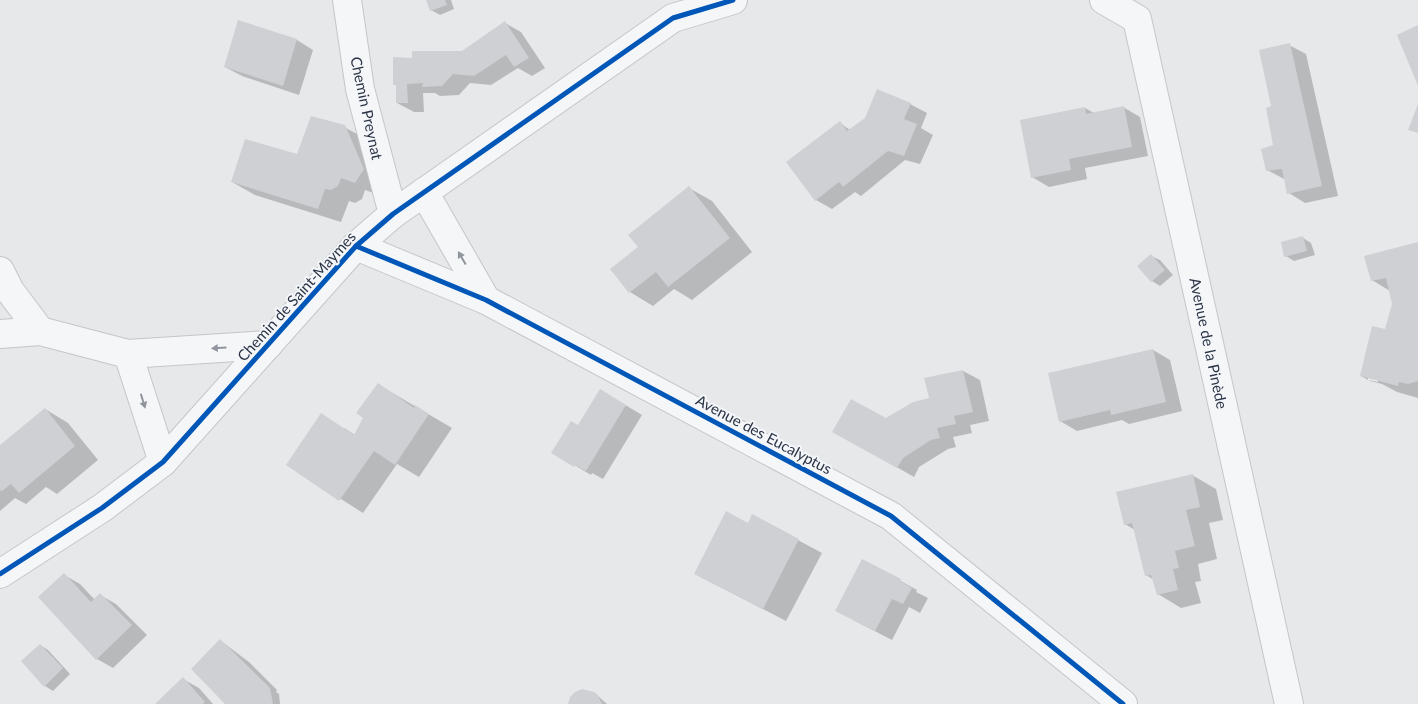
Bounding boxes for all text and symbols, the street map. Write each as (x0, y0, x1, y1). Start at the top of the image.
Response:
street label: Chemin Preynat (347, 55, 387, 162)
street label: Chemin de Saint-Maymes (233, 227, 359, 365)
one-way arrow (457, 251, 466, 264)
street label: Avenue de la Pinède (1186, 276, 1232, 410)
one-way arrow (211, 345, 227, 353)
street label: Avenue des Eucalyptus (693, 391, 835, 477)
one-way arrow (139, 393, 147, 408)

